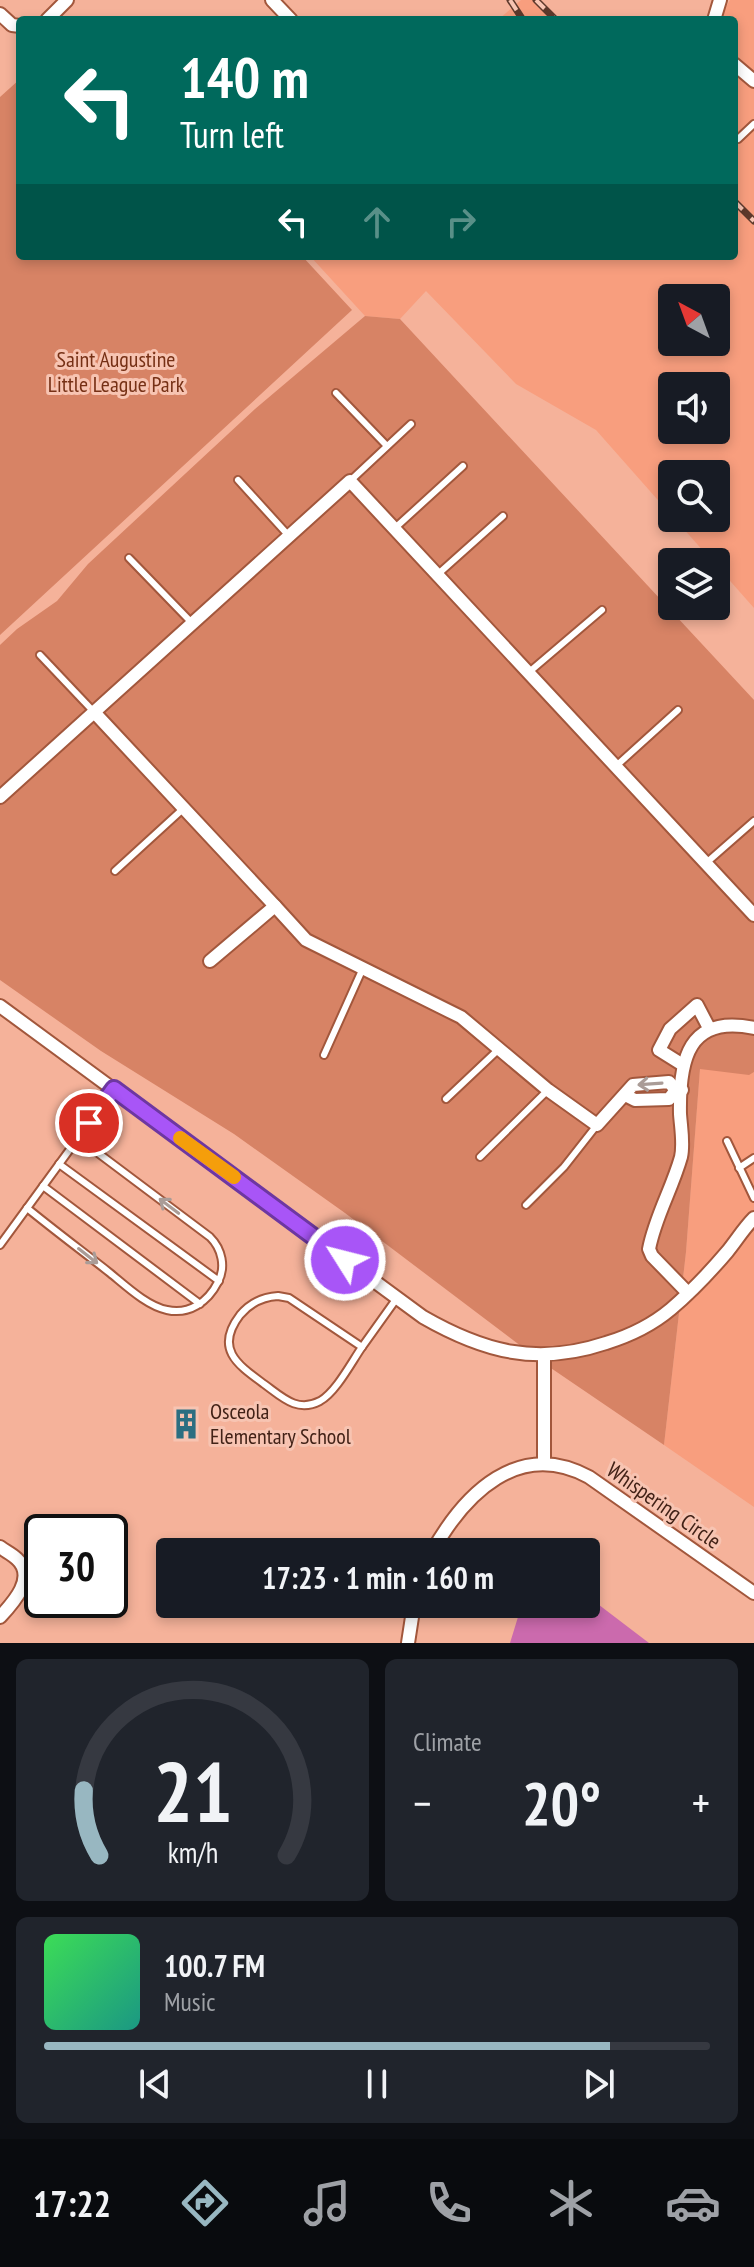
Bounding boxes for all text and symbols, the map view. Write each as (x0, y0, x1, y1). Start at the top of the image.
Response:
text: 140 m (180, 41, 309, 113)
icon: left (48, 48, 152, 152)
text: Turn left (180, 111, 284, 158)
icon: left (271, 200, 315, 244)
icon: ahead (355, 200, 399, 244)
icon: right (439, 200, 483, 244)
north arrow (658, 284, 730, 356)
map controls (658, 284, 730, 620)
park label: Saint Augustine Little League Park (48, 345, 185, 398)
button: sound (658, 372, 730, 444)
button: search (658, 460, 730, 532)
button: layers (658, 548, 730, 620)
one-way arrow (637, 1077, 664, 1092)
pin (55, 1089, 123, 1157)
icon: arrive (67, 1101, 111, 1145)
one-way arrow (158, 1198, 180, 1214)
position arrow (303, 1218, 387, 1302)
one-way arrow (77, 1247, 98, 1265)
place label: Osceola Elementary School (210, 1397, 352, 1450)
building icon: Osceola Elementary School (169, 1407, 203, 1441)
street label: Whispering Circle (602, 1455, 726, 1555)
speed limit sign: 30 (24, 1514, 128, 1618)
text: 17:23 · 1 min · 160 m (262, 1558, 494, 1597)
text: Climate (413, 1725, 482, 1758)
text: 21 (153, 1737, 232, 1845)
text: 20° (522, 1764, 601, 1842)
text: − (413, 1774, 431, 1831)
text: + (692, 1774, 710, 1831)
text: km/h (167, 1834, 218, 1871)
text: 100.7 FM (164, 1946, 265, 1985)
text: Music (164, 1985, 216, 2018)
icon: previous (133, 2062, 177, 2106)
icon: pause (355, 2062, 399, 2106)
icon: next (577, 2062, 621, 2106)
icon: directions (177, 2175, 233, 2231)
icon: music (299, 2175, 355, 2231)
icon: phone (421, 2175, 477, 2231)
icon: climate (543, 2175, 599, 2231)
icon: car (665, 2175, 721, 2231)
text: 17:22 (33, 2180, 111, 2227)

